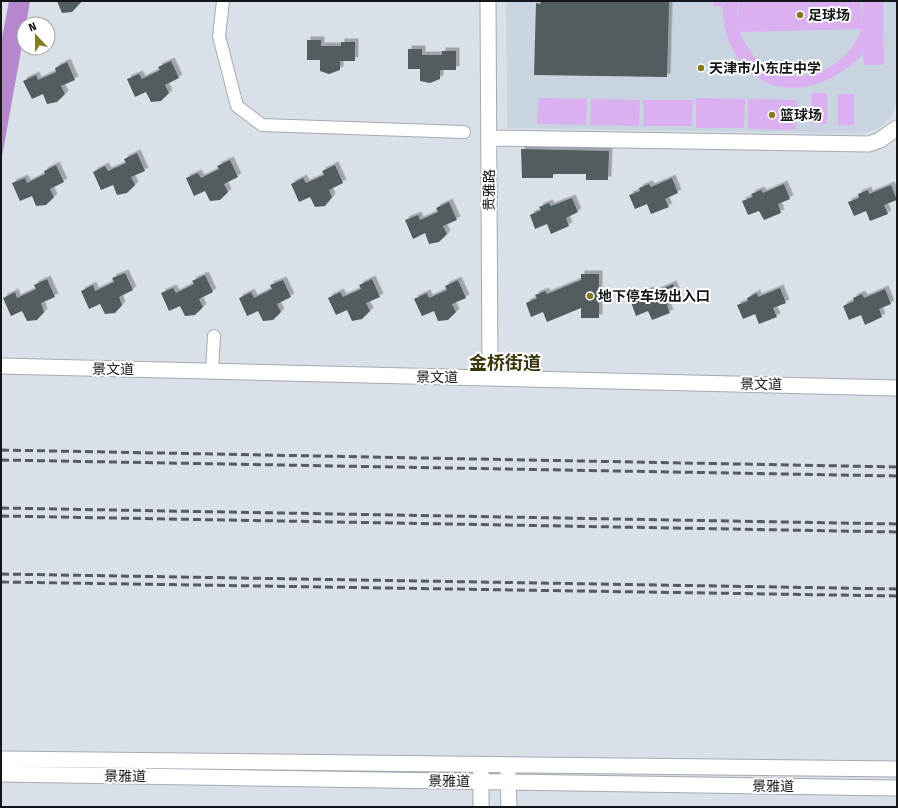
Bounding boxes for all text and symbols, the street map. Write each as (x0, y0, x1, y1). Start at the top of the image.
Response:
place label: 足球场 (808, 7, 850, 24)
marker: 足球场 (795, 10, 805, 20)
north arrow (16, 16, 56, 56)
text: N (27, 20, 38, 35)
place label: 天津市小东庄中学 (709, 60, 821, 77)
marker: 天津市小东庄中学 (696, 63, 706, 73)
place label: 篮球场 (780, 107, 822, 124)
marker: 篮球场 (767, 110, 777, 120)
street label: 贵雅路 (481, 169, 498, 211)
place label: 地下停车场出入口 (598, 288, 710, 305)
marker: 地下停车场出入口 (585, 291, 595, 301)
district label: 金桥街道 (469, 352, 541, 374)
street label: 景文道 (92, 361, 134, 378)
street label: 景文道 (416, 369, 458, 386)
street label: 景文道 (740, 376, 782, 393)
street label: 景雅道 (104, 768, 146, 785)
street label: 景雅道 (428, 773, 470, 790)
street label: 景雅道 (752, 778, 794, 795)

